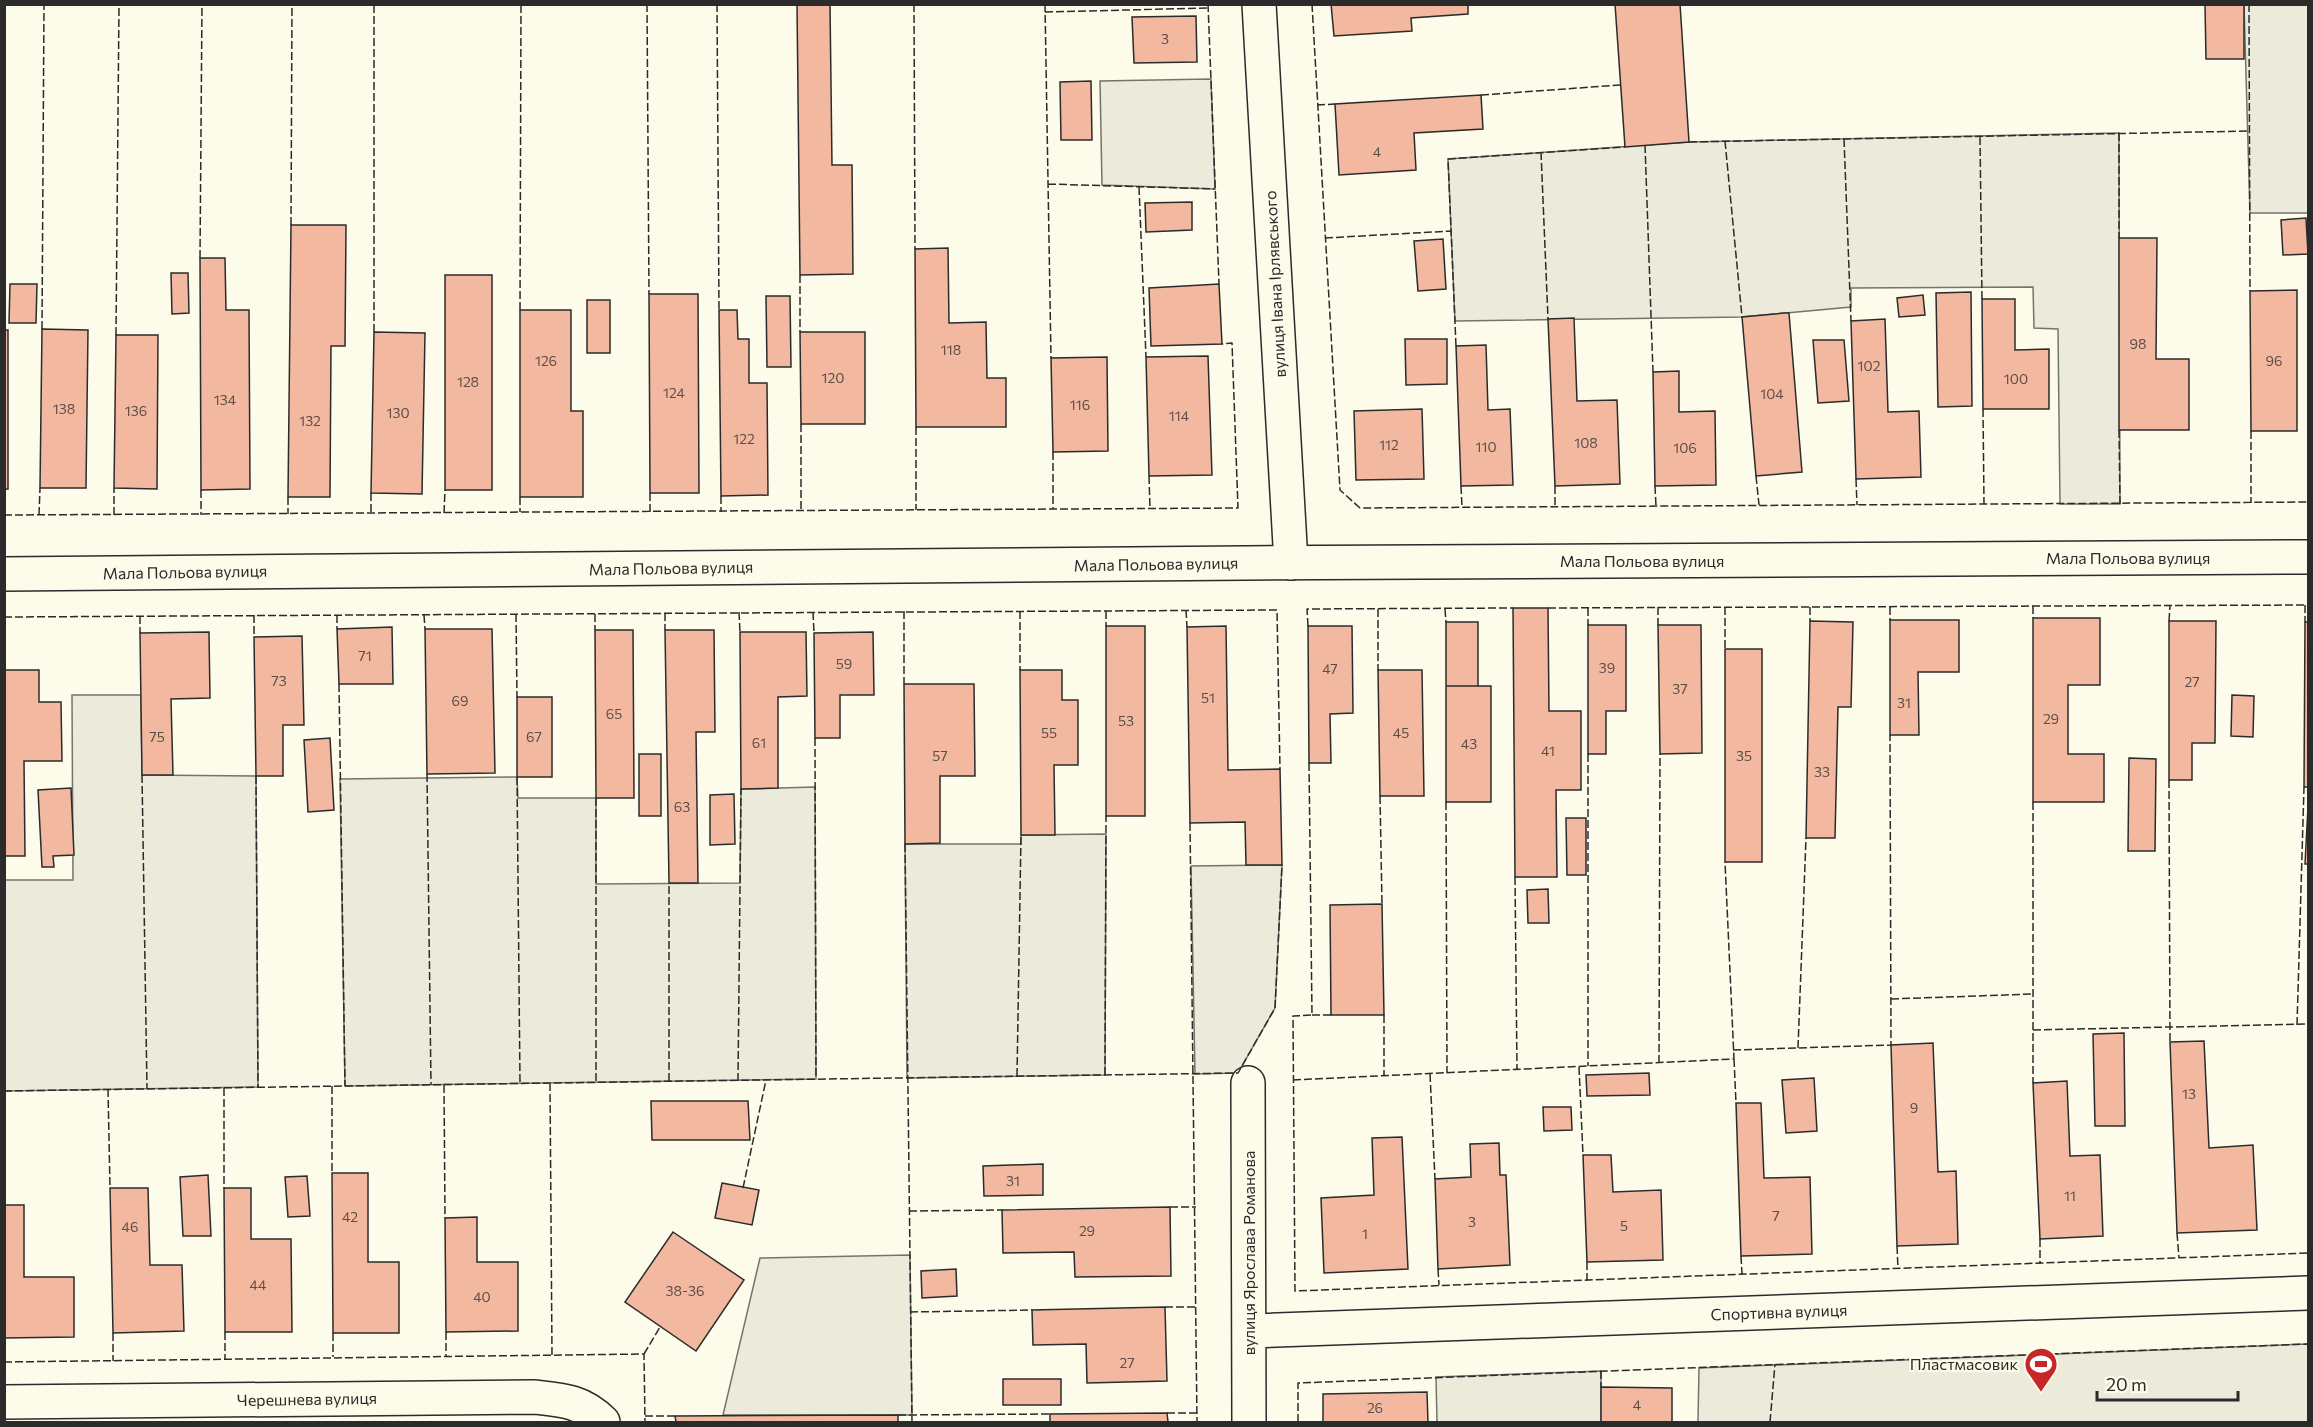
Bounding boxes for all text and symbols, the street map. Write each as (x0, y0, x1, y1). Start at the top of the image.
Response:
house number: 3 (1161, 30, 1169, 47)
house number: 4 (1373, 143, 1382, 160)
street label: вулиця Івана Ірлявського (1260, 190, 1289, 378)
house number: 98 (2130, 335, 2147, 352)
house number: 118 (941, 341, 961, 358)
house number: 126 (535, 352, 557, 369)
house number: 96 (2266, 352, 2283, 369)
house number: 102 (1858, 357, 1881, 374)
house number: 120 (822, 369, 844, 386)
house number: 100 (2004, 370, 2028, 387)
house number: 128 (457, 373, 479, 390)
house number: 124 (663, 384, 686, 401)
house number: 104 (1760, 385, 1784, 402)
house number: 134 (214, 391, 237, 408)
house number: 116 (1070, 396, 1090, 413)
house number: 138 (53, 400, 75, 417)
house number: 136 (125, 402, 147, 419)
house number: 130 (386, 404, 410, 421)
house number: 114 (1169, 407, 1190, 424)
house number: 132 (299, 412, 321, 429)
house number: 122 (733, 430, 755, 447)
house number: 108 (1574, 434, 1598, 451)
house number: 112 (1379, 436, 1399, 453)
house number: 110 (1475, 438, 1497, 455)
house number: 106 (1673, 439, 1697, 456)
street label: Мала Польова вулиця (2046, 548, 2210, 567)
street label: Мала Польова вулиця (1560, 551, 1724, 570)
street label: Мала Польова вулиця (1074, 553, 1238, 574)
street label: Мала Польова вулиця (589, 557, 753, 578)
street label: Мала Польова вулиця (103, 561, 267, 582)
house number: 71 (358, 647, 372, 664)
house number: 59 (836, 655, 852, 672)
house number: 39 (1599, 659, 1615, 676)
house number: 47 (1322, 660, 1338, 677)
house number: 73 (271, 672, 287, 689)
house number: 27 (2184, 673, 2200, 690)
house number: 37 (1672, 680, 1688, 697)
house number: 51 (1201, 689, 1215, 706)
house number: 69 (452, 692, 468, 709)
house number: 31 (1897, 694, 1911, 711)
house number: 65 (606, 705, 622, 722)
house number: 29 (2043, 710, 2059, 727)
house number: 53 (1118, 712, 1134, 729)
house number: 55 (1041, 724, 1057, 741)
house number: 45 (1393, 724, 1409, 741)
house number: 75 (149, 728, 165, 745)
house number: 67 (526, 728, 542, 745)
house number: 61 (752, 734, 766, 751)
house number: 43 (1461, 735, 1477, 752)
house number: 41 (1541, 742, 1555, 759)
house number: 57 (932, 747, 948, 764)
house number: 35 (1736, 747, 1752, 764)
house number: 33 (1814, 763, 1830, 780)
house number: 63 (674, 798, 690, 815)
house number: 13 (2182, 1085, 2196, 1102)
house number: 9 (1910, 1099, 1918, 1116)
street label: вулиця Ярослава Романова (1239, 1151, 1258, 1355)
house number: 31 (1006, 1172, 1020, 1189)
house number: 11 (2064, 1187, 2076, 1204)
house number: 7 (1772, 1207, 1780, 1224)
house number: 42 (342, 1208, 358, 1225)
house number: 3 (1468, 1213, 1476, 1230)
house number: 5 (1620, 1217, 1628, 1234)
house number: 46 (122, 1218, 138, 1235)
house number: 29 (1079, 1222, 1095, 1239)
house number: 1 (1362, 1225, 1368, 1242)
house number: 44 (250, 1276, 267, 1293)
house number: 38-36 (666, 1282, 704, 1299)
house number: 40 (473, 1288, 491, 1305)
street label: Спортивна вулиця (1710, 1300, 1848, 1323)
sports icon: Пластмасовик (2023, 1346, 2059, 1393)
house number: 27 (1119, 1354, 1135, 1371)
place label: Пластмасовик (1910, 1354, 2018, 1373)
scale bar (2097, 1364, 2238, 1402)
text: 20 m (2106, 1373, 2147, 1395)
street label: Черешнева вулиця (237, 1388, 377, 1409)
house number: 4 (1633, 1396, 1642, 1413)
house number: 26 (1367, 1399, 1383, 1416)

